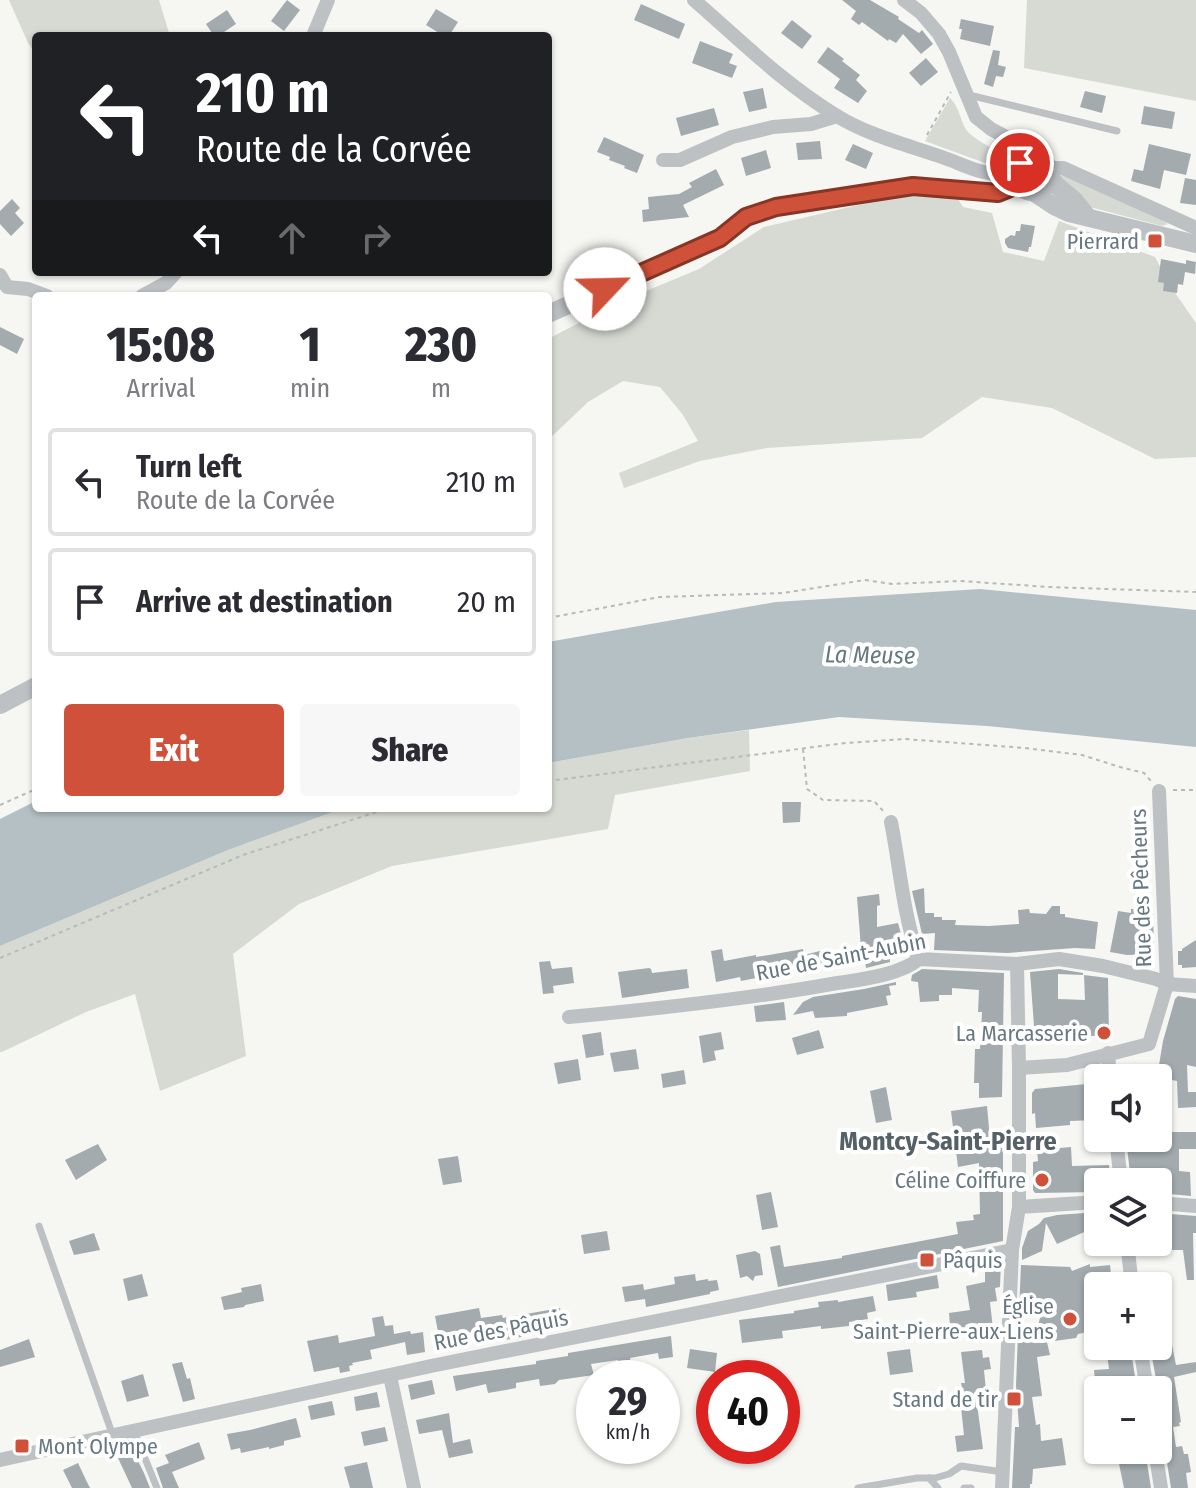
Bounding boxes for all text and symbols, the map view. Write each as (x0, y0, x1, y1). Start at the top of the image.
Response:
text: 210 m (196, 60, 330, 127)
icon: left (64, 64, 168, 168)
text: Route de la Corvée (196, 128, 472, 172)
pin (986, 129, 1054, 197)
icon: arrive (998, 141, 1042, 185)
icon: left (186, 216, 230, 260)
icon: ahead (270, 216, 314, 260)
icon: right (354, 216, 398, 260)
place label: Pierrard (1067, 228, 1139, 255)
marker: Pierrard (1146, 232, 1164, 250)
position arrow (563, 247, 647, 331)
text: 15:08 (107, 316, 215, 374)
text: 1 (300, 316, 320, 374)
text: 230 (405, 316, 477, 374)
text: Arrival (126, 373, 195, 404)
text: min (290, 373, 330, 404)
text: m (431, 373, 451, 404)
text: Turn left (136, 449, 242, 485)
icon: left (68, 460, 112, 504)
text: 210 m (446, 464, 516, 500)
text: Route de la Corvée (136, 485, 335, 516)
icon: arrive (68, 580, 112, 624)
text: Arrive at destination (136, 584, 393, 620)
text: 20 m (457, 584, 516, 620)
water label: La Meuse (825, 640, 915, 670)
button: Exit (64, 704, 284, 796)
button: Share (300, 704, 520, 796)
street label: Rue des Pêcheurs (1125, 808, 1157, 968)
street label: Rue de Saint-Aubin (754, 927, 928, 987)
place label: La Marcasserie (956, 1020, 1088, 1047)
marker: La Marcasserie (1095, 1024, 1113, 1042)
map controls (1084, 1064, 1172, 1464)
button: sound (1084, 1064, 1172, 1152)
district label: Montcy-Saint-Pierre (839, 1126, 1057, 1157)
place label: Céline Coiffure (895, 1167, 1026, 1194)
button: layers (1084, 1168, 1172, 1256)
marker: Céline Coiffure (1033, 1171, 1051, 1189)
place label: Pâquis (943, 1247, 1002, 1274)
marker: Pâquis (918, 1251, 936, 1269)
button: + (1084, 1272, 1172, 1360)
place label: Église Saint-Pierre-aux-Liens (853, 1293, 1054, 1345)
street label: Rue des Pâquis (432, 1304, 570, 1356)
marker: Église Saint-Pierre-aux-Liens (1061, 1310, 1079, 1328)
speed limit sign: 40 (696, 1360, 800, 1464)
button: − (1084, 1376, 1172, 1464)
text: 29 (608, 1378, 647, 1426)
place label: Stand de tir (892, 1386, 998, 1413)
marker: Stand de tir (1005, 1390, 1023, 1408)
text: km/h (606, 1420, 650, 1444)
place label: Mont Olympe (38, 1433, 158, 1460)
marker: Mont Olympe (13, 1437, 31, 1455)

